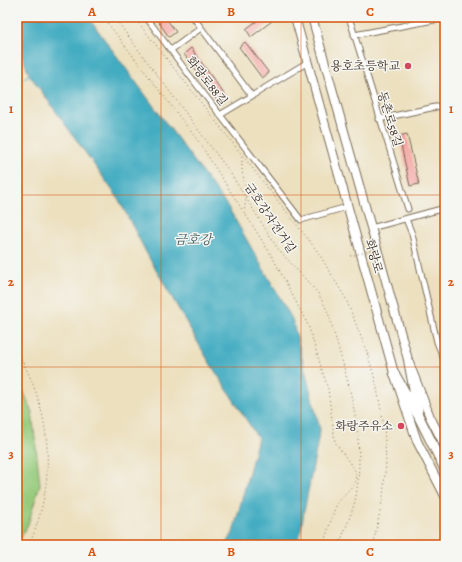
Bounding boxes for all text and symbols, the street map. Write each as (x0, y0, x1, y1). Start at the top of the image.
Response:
text: A (87, 3, 97, 20)
text: B (227, 3, 235, 20)
text: C (366, 3, 374, 20)
street label: 화랑로88길 (183, 53, 231, 109)
place label: 용호초등학교 (330, 58, 400, 74)
marker: 용호초등학교 (403, 61, 413, 71)
street label: 동촌로58길 (374, 89, 406, 149)
text: 1 (9, 100, 14, 117)
text: 1 (449, 100, 454, 117)
street label: 금호강자전거길 (241, 180, 299, 256)
water label: 금호강 (174, 231, 214, 248)
street label: 화랑로 (362, 237, 387, 275)
text: 2 (8, 273, 15, 290)
text: 2 (448, 273, 455, 290)
place label: 화랑주유소 (335, 418, 393, 434)
marker: 화랑주유소 (396, 421, 406, 431)
text: 3 (8, 445, 14, 462)
text: 3 (448, 445, 454, 462)
text: A (87, 543, 97, 560)
text: B (227, 543, 235, 560)
text: C (366, 543, 374, 560)

